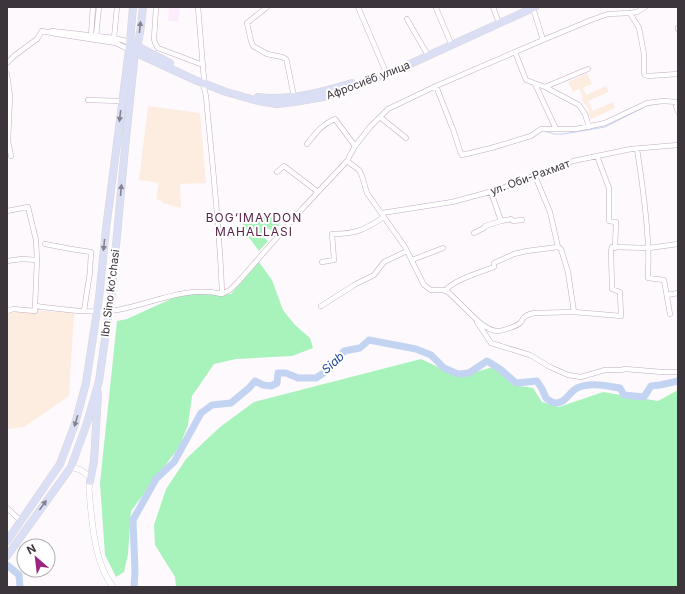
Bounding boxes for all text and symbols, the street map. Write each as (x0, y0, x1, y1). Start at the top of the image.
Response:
one-way arrow (137, 21, 144, 33)
street label: Афросиёб улица (324, 58, 412, 102)
one-way arrow (117, 110, 124, 122)
street label: ул. Оби-Рахмат (488, 156, 573, 198)
one-way arrow (118, 184, 125, 196)
district label: BOG‘IMAYDON MAHALLASI (206, 210, 302, 239)
one-way arrow (101, 239, 108, 251)
street label: Ibn Sino ko'chasi (98, 248, 122, 338)
water label: Siab (318, 349, 347, 377)
one-way arrow (73, 415, 79, 427)
one-way arrow (39, 500, 47, 511)
north arrow (16, 538, 56, 578)
text: N (24, 541, 38, 557)

